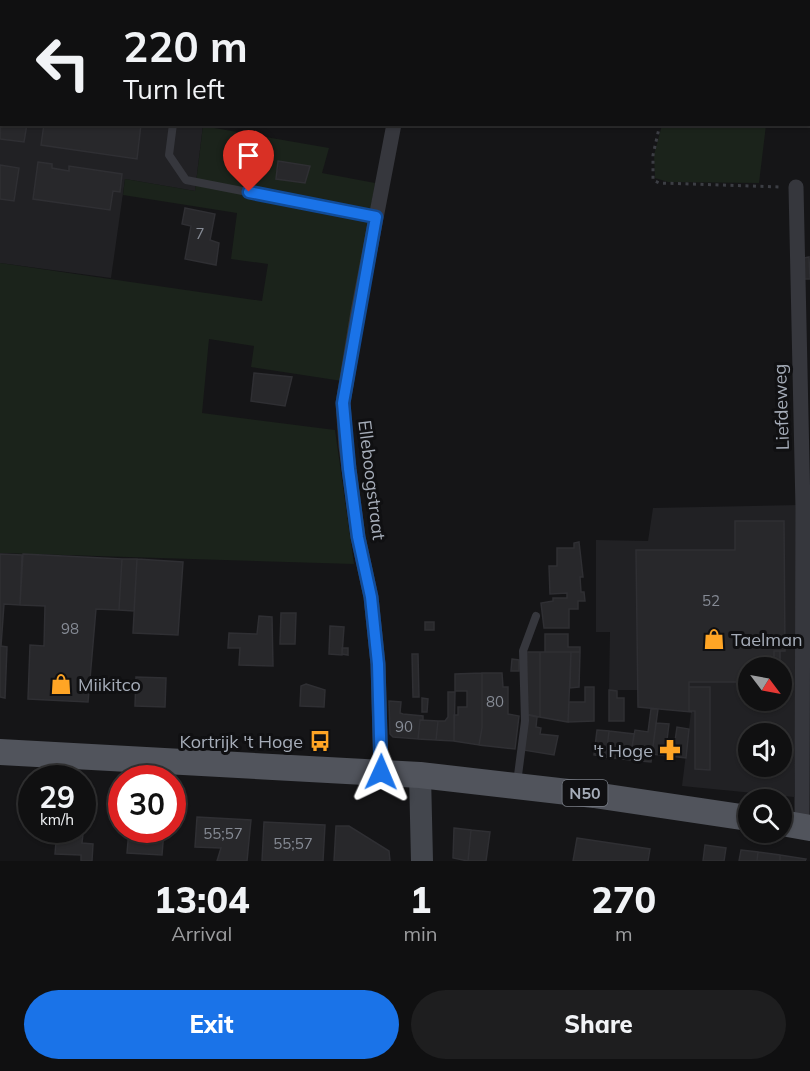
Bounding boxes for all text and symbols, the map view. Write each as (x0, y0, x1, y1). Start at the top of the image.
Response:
text: 220 m (123, 20, 248, 73)
icon: left (24, 24, 102, 102)
text: Turn left (123, 72, 225, 106)
pin (223, 130, 274, 192)
icon: arrive (232, 139, 265, 172)
house number: 7 (195, 224, 205, 243)
street label: Liefdeweg (768, 363, 794, 451)
street label: Elleboogstraat (353, 419, 391, 541)
house number: 52 (702, 591, 720, 610)
house number: 98 (61, 619, 79, 638)
shop icon: Taelman (702, 627, 726, 651)
place label: Taelman (731, 628, 803, 651)
north arrow (738, 657, 792, 711)
map controls (738, 657, 792, 843)
shop icon: Miikitco (49, 672, 73, 696)
place label: Miikitco (78, 673, 141, 696)
house number: 80 (486, 692, 504, 711)
house number: 90 (395, 717, 413, 736)
button: sound (738, 723, 792, 777)
bus stop icon: Kortrijk 't Hoge (308, 729, 332, 753)
place label: Kortrijk 't Hoge (179, 730, 303, 753)
pharmacy icon: 't Hoge (658, 738, 682, 762)
place label: 't Hoge (593, 739, 653, 762)
position arrow (349, 740, 413, 804)
speed limit sign: 30 (108, 765, 186, 843)
text: 29 (39, 778, 75, 816)
road number: N50 (562, 780, 608, 806)
button: search (738, 789, 792, 843)
text: km/h (40, 810, 74, 829)
house number: 55;57 (203, 824, 243, 843)
house number: 55;57 (273, 834, 313, 853)
text: 13:04 (154, 877, 250, 922)
text: 1 (410, 877, 431, 922)
text: 270 (591, 877, 656, 922)
text: Arrival (171, 921, 232, 946)
text: min (403, 921, 438, 946)
text: m (615, 921, 633, 946)
button: Exit (24, 990, 399, 1059)
button: Share (411, 990, 786, 1059)

